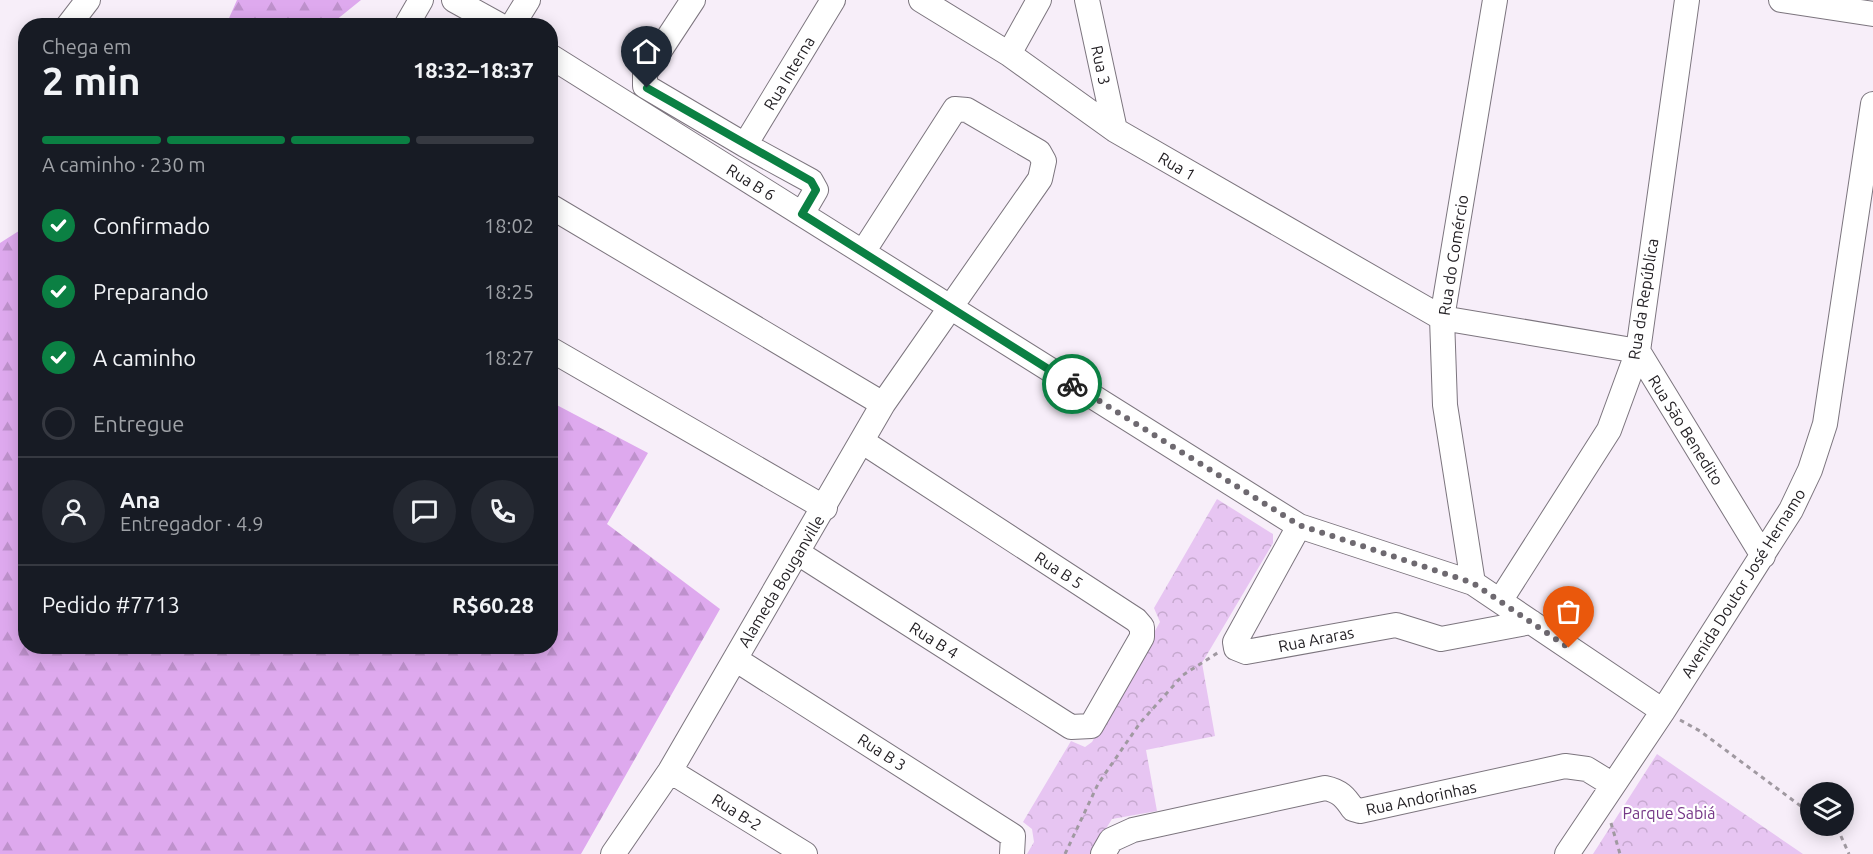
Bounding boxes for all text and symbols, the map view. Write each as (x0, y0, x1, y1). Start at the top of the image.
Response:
pin (621, 26, 672, 88)
street label: Rua Interna (760, 33, 818, 113)
text: Chega em (42, 35, 131, 58)
icon: home (630, 35, 663, 68)
street label: Rua 3 (1088, 44, 1114, 86)
text: 18:32–18:37 (413, 57, 534, 82)
text: 2 min (42, 59, 141, 102)
street label: Rua 1 (1155, 148, 1199, 184)
text: A caminho · 230 m (42, 153, 206, 176)
street label: Rua B 6 (723, 160, 779, 204)
street label: Rua do Comércio (1435, 193, 1471, 317)
icon: check (42, 209, 75, 242)
text: Confirmado (93, 213, 210, 238)
text: 18:02 (484, 214, 534, 237)
street label: Rua da República (1625, 237, 1661, 361)
icon: check (42, 275, 75, 308)
text: Preparando (93, 279, 209, 304)
text: 18:25 (484, 280, 534, 303)
icon: check (42, 341, 75, 374)
text: A caminho (93, 345, 196, 370)
text: 18:27 (484, 346, 534, 369)
courier (1042, 354, 1102, 414)
icon: bike (1056, 368, 1089, 401)
street label: Rua São Benedito (1645, 372, 1727, 488)
text: Entregue (93, 411, 184, 436)
button: person (42, 480, 105, 543)
button: chat (393, 480, 456, 543)
button: phone (471, 480, 534, 543)
street label: Avenida Doutor José Hernamo (1677, 485, 1809, 681)
text: Ana (120, 487, 160, 512)
text: Entregador · 4.9 (120, 512, 263, 535)
street label: Alameda Bouganville (734, 512, 828, 650)
street label: Rua B 5 (1032, 548, 1086, 592)
pin (1543, 586, 1594, 648)
text: Pedido #7713 (42, 592, 180, 617)
text: R$60.28 (452, 592, 534, 617)
icon: bag (1552, 595, 1585, 628)
street label: Rua B 4 (906, 618, 962, 662)
street label: Rua Araras (1277, 623, 1356, 655)
street label: Rua B 3 (855, 730, 909, 774)
street label: Rua Andorinhas (1364, 777, 1478, 819)
map controls (1800, 782, 1854, 836)
button: layers (1800, 782, 1854, 836)
street label: Rua B-2 (709, 790, 765, 834)
park label: Parque Sabiá (1623, 804, 1715, 822)

